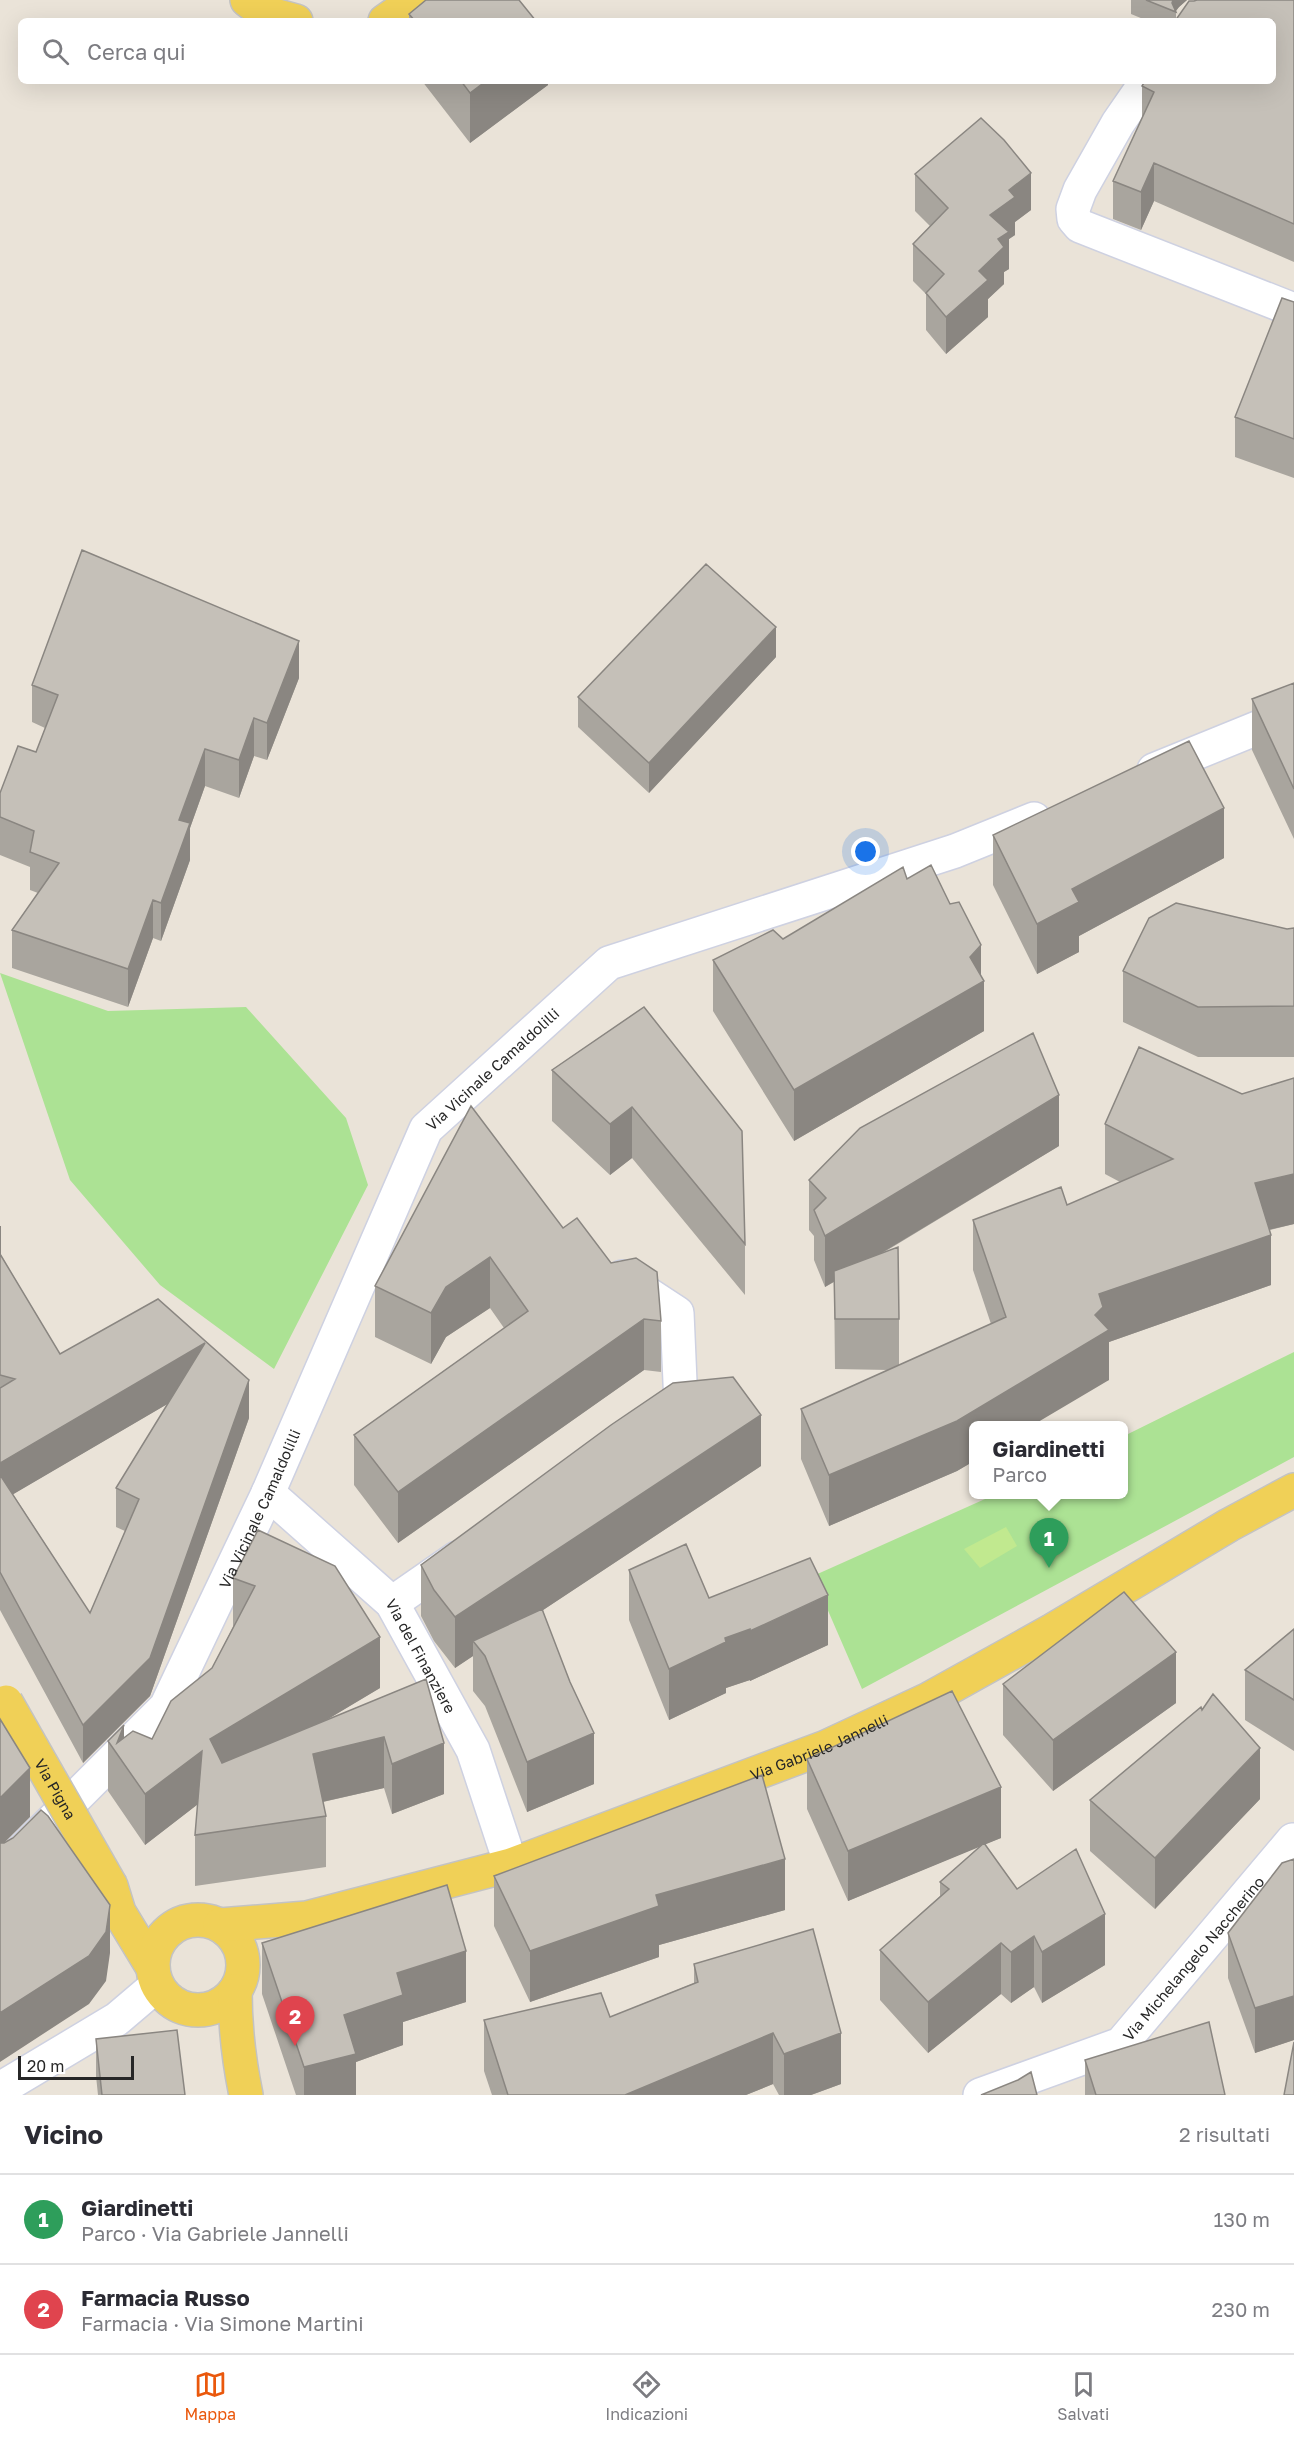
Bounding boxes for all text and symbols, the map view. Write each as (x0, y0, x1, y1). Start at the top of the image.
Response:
search box (18, 18, 1276, 84)
icon: search (39, 35, 72, 68)
text: Cerca qui (87, 38, 186, 65)
your location (851, 837, 880, 866)
street label: Via Vicinale Camaldolilli (422, 1004, 562, 1134)
popup (969, 1421, 1128, 1499)
street label: Via Vicinale Camaldolilli (215, 1426, 304, 1591)
text: Giardinetti (992, 1435, 1105, 1462)
text: Parco (992, 1462, 1047, 1486)
pin: 1 (1030, 1518, 1068, 1568)
street label: Via del Finanziere (382, 1596, 460, 1716)
street label: Via Gabriele Jannelli (748, 1710, 891, 1784)
street label: Via Pigna (31, 1755, 80, 1822)
street label: Via Michelangelo Naccherino (1119, 1872, 1268, 2044)
pin: 2 (276, 1996, 314, 2046)
scale bar (18, 2053, 134, 2080)
text: 20 m (27, 2056, 64, 2076)
text: Vicino (24, 2119, 103, 2150)
text: 2 risultati (1179, 2122, 1270, 2146)
text: Giardinetti (81, 2194, 193, 2221)
text: 1 (38, 2207, 49, 2231)
text: 130 m (1214, 2207, 1270, 2231)
text: Parco · Via Gabriele Jannelli (81, 2221, 349, 2245)
text: Farmacia Russo (81, 2284, 250, 2311)
text: 2 (37, 2297, 50, 2321)
text: 230 m (1212, 2297, 1270, 2321)
text: Farmacia · Via Simone Martini (81, 2311, 364, 2335)
tab: Mappa (185, 2368, 236, 2424)
tab: Indicazioni (605, 2368, 688, 2424)
tab: Salvati (1057, 2368, 1109, 2424)

